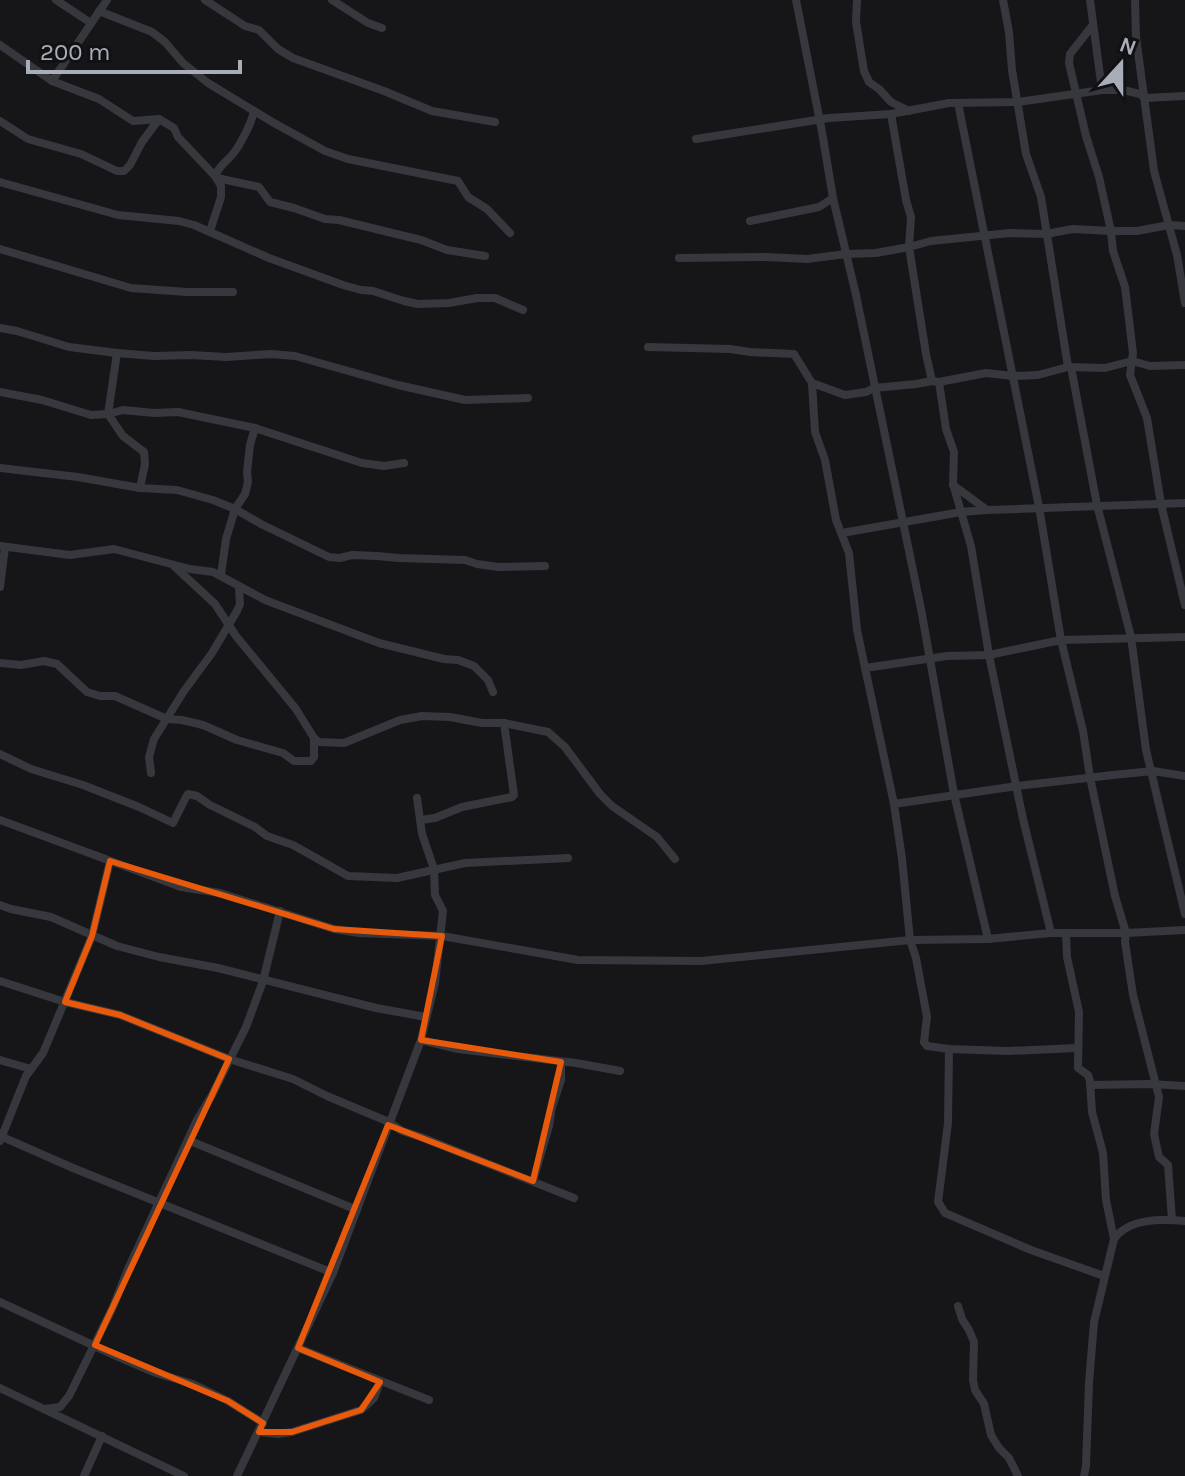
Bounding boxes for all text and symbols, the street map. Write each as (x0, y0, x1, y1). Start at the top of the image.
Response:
scale bar (28, 24, 240, 74)
north arrow (1081, 24, 1161, 104)
text: N (1116, 31, 1140, 61)
text: 200 m (40, 38, 111, 66)

